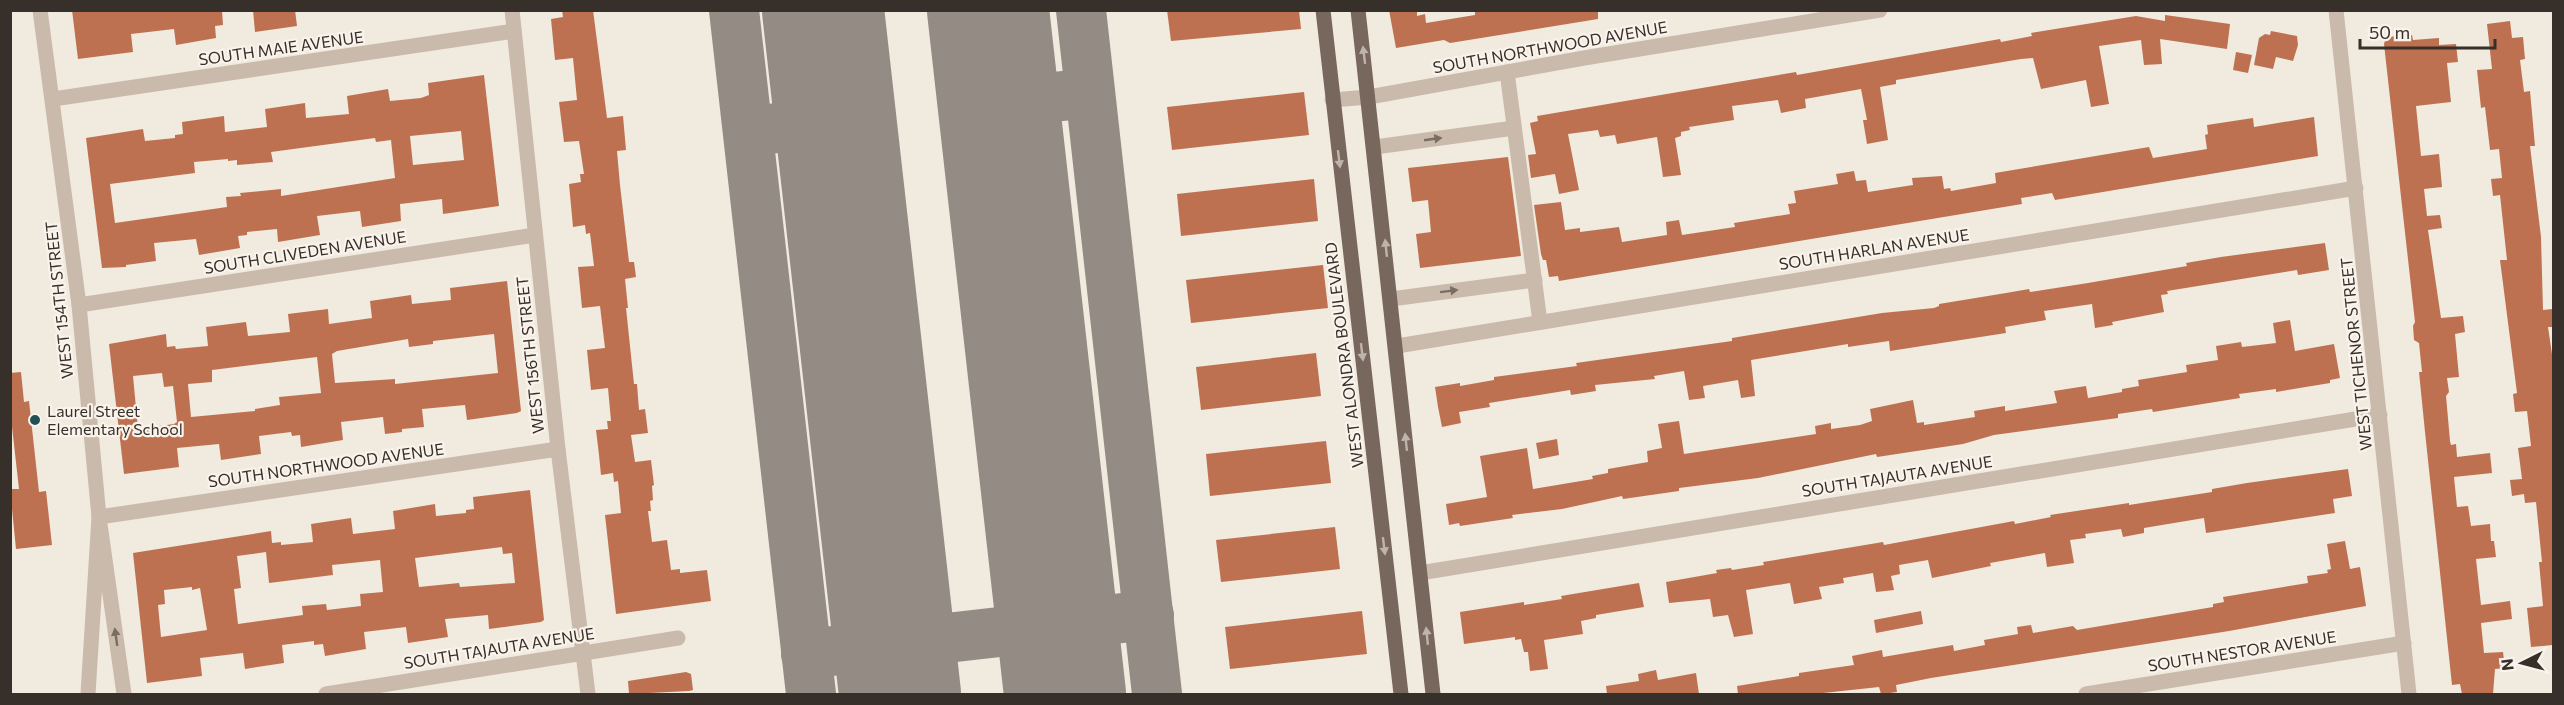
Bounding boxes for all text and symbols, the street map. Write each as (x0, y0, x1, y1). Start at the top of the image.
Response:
scale bar (2360, 12, 2495, 50)
street label: SOUTH NORTHWOOD AVENUE (1431, 17, 1669, 77)
text: 50 m (2369, 21, 2410, 43)
street label: SOUTH MAIE AVENUE (197, 27, 365, 68)
one-way arrow (1359, 45, 1368, 64)
one-way arrow (1423, 134, 1442, 143)
one-way arrow (1334, 149, 1344, 168)
street label: WEST 154TH STREET (41, 220, 76, 380)
street label: SOUTH HARLAN AVENUE (1778, 224, 1970, 273)
street label: SOUTH CLIVEDEN AVENUE (202, 226, 407, 277)
one-way arrow (1381, 239, 1391, 258)
street label: WEST ALONDRA BOULEVARD (1320, 241, 1367, 469)
street label: WEST TICHENOR STREET (2336, 257, 2375, 451)
street label: WEST 156TH STREET (512, 275, 547, 435)
one-way arrow (1440, 287, 1459, 296)
one-way arrow (1357, 343, 1366, 362)
place label: Laurel Street Elementary School (47, 401, 183, 438)
marker: Laurel Street Elementary School (28, 413, 42, 427)
one-way arrow (1401, 433, 1411, 452)
street label: SOUTH NORTHWOOD AVENUE (207, 439, 445, 490)
street label: SOUTH TAJAUTA AVENUE (1800, 451, 1994, 500)
one-way arrow (1379, 537, 1389, 556)
street label: SOUTH TAJAUTA AVENUE (402, 623, 596, 672)
street label: SOUTH NESTOR AVENUE (2146, 626, 2337, 675)
one-way arrow (111, 627, 120, 646)
one-way arrow (1422, 627, 1431, 646)
north arrow (2492, 633, 2552, 693)
text: N (2497, 658, 2517, 672)

